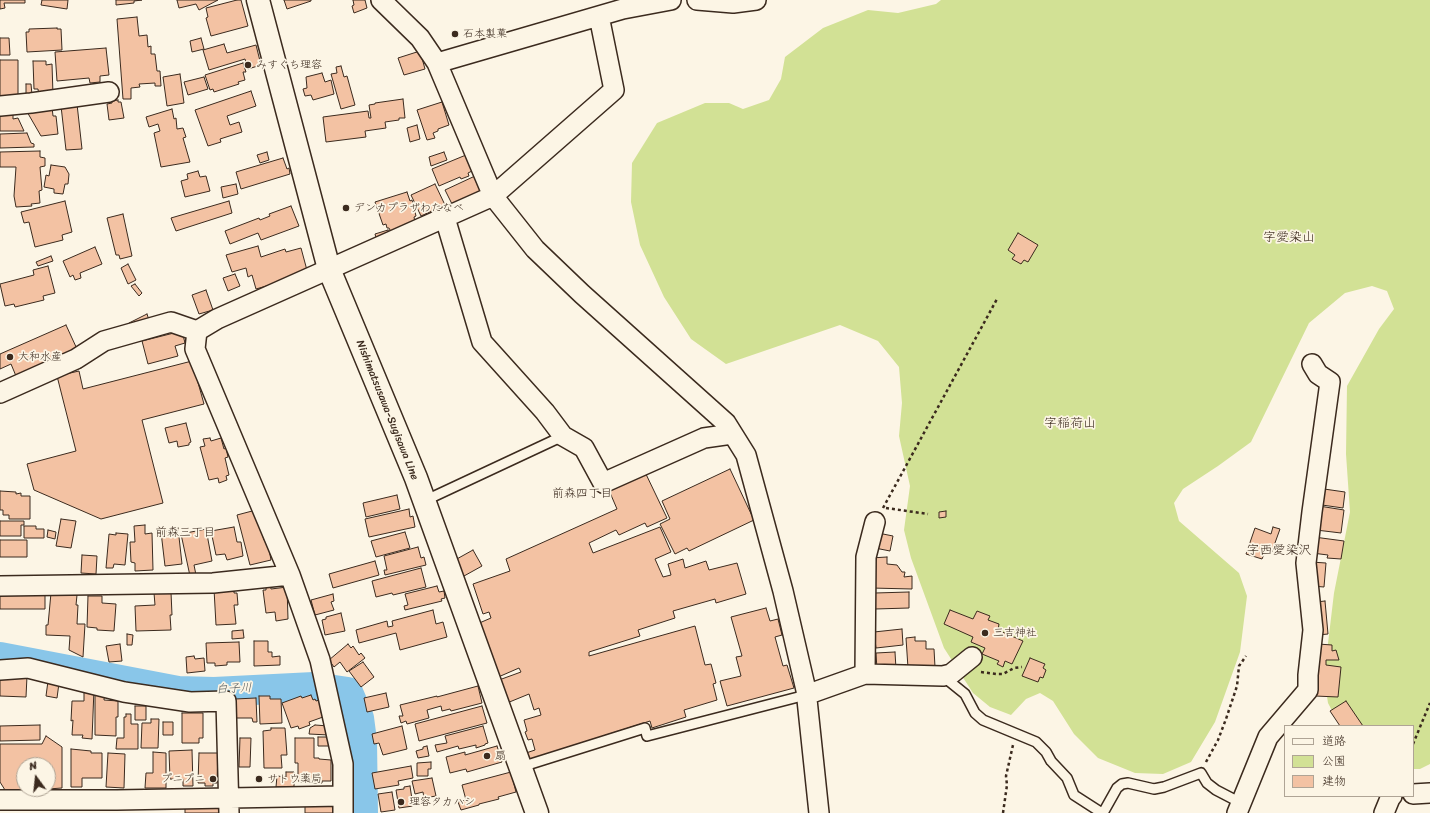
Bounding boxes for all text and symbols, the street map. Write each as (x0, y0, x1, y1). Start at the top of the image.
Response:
place label: 石本製菓 (463, 27, 507, 41)
marker: 石本製菓 (450, 29, 460, 39)
place label: みすぐち理容 (256, 58, 322, 72)
marker: みすぐち理容 (243, 60, 253, 70)
place label: デンカプラザわたなべ (354, 201, 464, 215)
marker: デンカプラザわたなべ (341, 203, 351, 213)
district label: 字愛染山 (1263, 230, 1315, 246)
street label: Nishimatsusawa-Sugisawa Line (353, 338, 421, 482)
place label: 大和水産 (18, 350, 62, 364)
marker: 大和水産 (5, 352, 15, 362)
district label: 字稲荷山 (1044, 416, 1096, 432)
district label: 前森四丁目 (552, 487, 612, 501)
district label: 前森三丁目 (155, 526, 215, 540)
district label: 字西愛染沢 (1247, 543, 1311, 559)
place label: 三吉神社 (993, 626, 1037, 640)
marker: 三吉神社 (980, 628, 990, 638)
water label: 白子川 (216, 681, 252, 697)
legend (1284, 725, 1414, 797)
text: 道路 (1322, 730, 1346, 752)
place label: 扇 (495, 749, 506, 763)
text: 公園 (1322, 750, 1346, 772)
marker: 扇 (482, 751, 492, 761)
text: N (27, 756, 39, 776)
north arrow (16, 757, 56, 797)
text: 建物 (1322, 770, 1346, 792)
place label: プニプニ (161, 772, 205, 786)
place label: サトウ薬局 (267, 772, 322, 786)
marker: プニプニ (208, 774, 218, 784)
marker: サトウ薬局 (254, 774, 264, 784)
place label: 理容タカハシ (409, 795, 475, 809)
marker: 理容タカハシ (396, 797, 406, 807)

